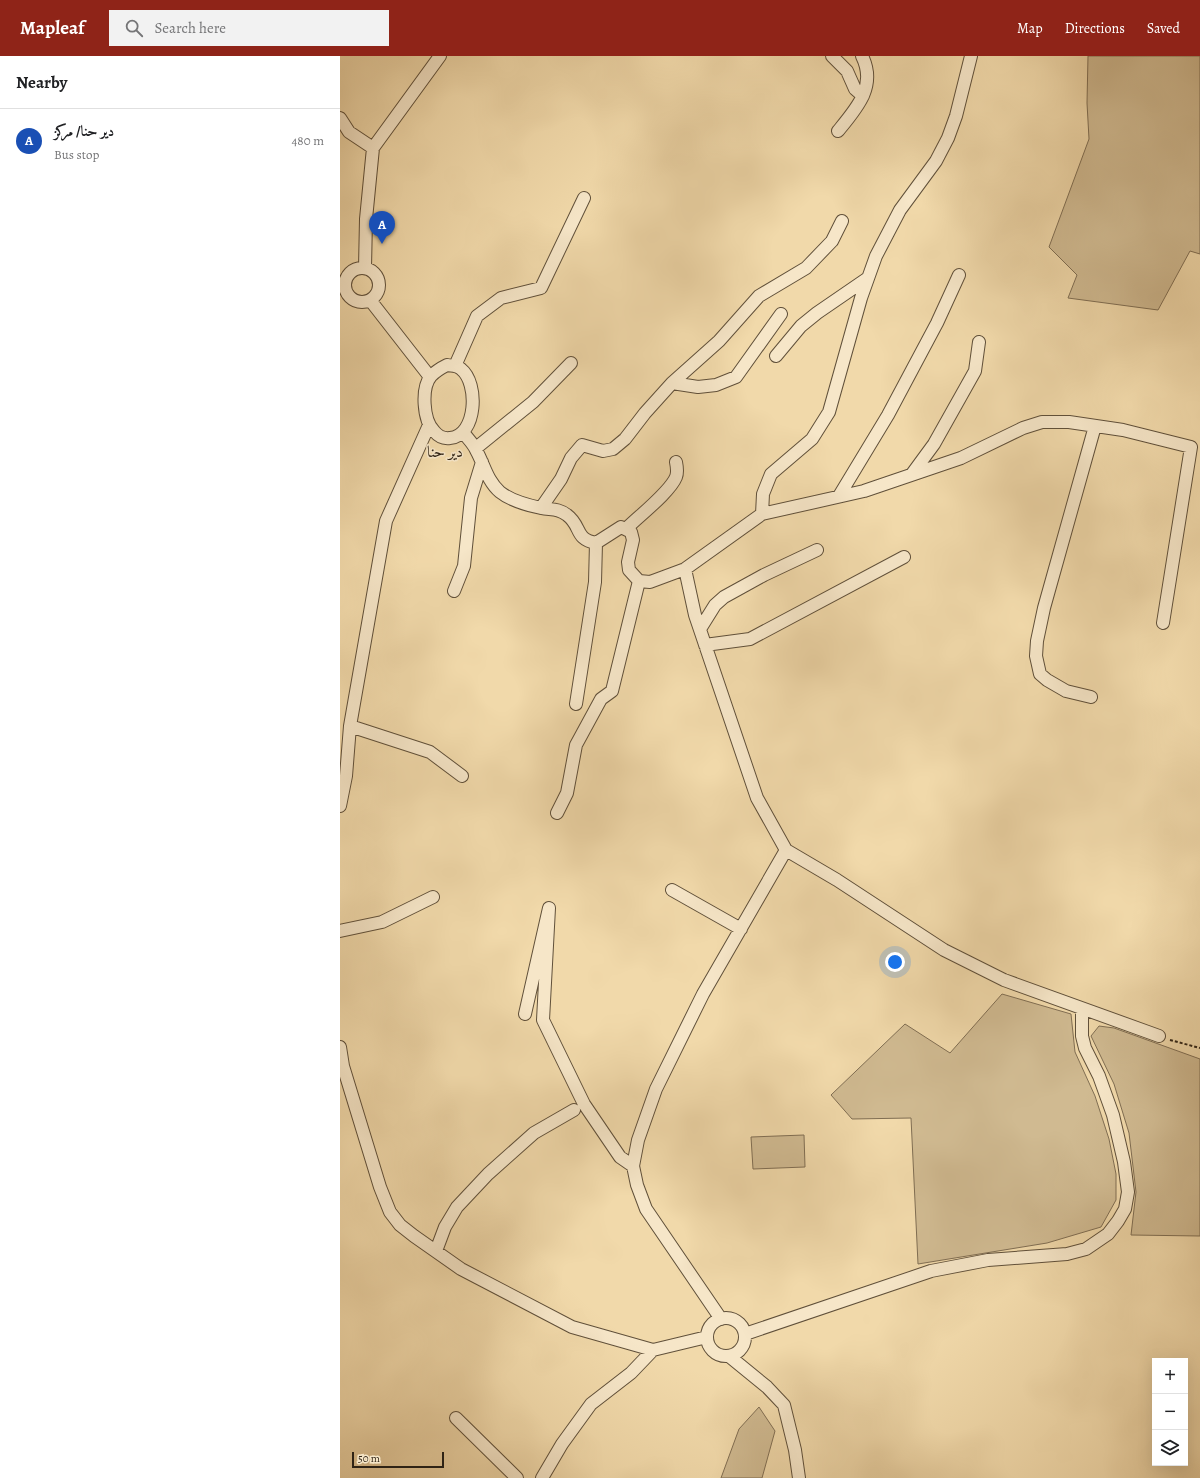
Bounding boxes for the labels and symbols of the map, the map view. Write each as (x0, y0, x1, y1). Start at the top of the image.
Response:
pin: A (369, 211, 395, 244)
district label: دير حنا (427, 441, 463, 463)
your location (885, 952, 905, 972)
scale bar (352, 1450, 444, 1469)

